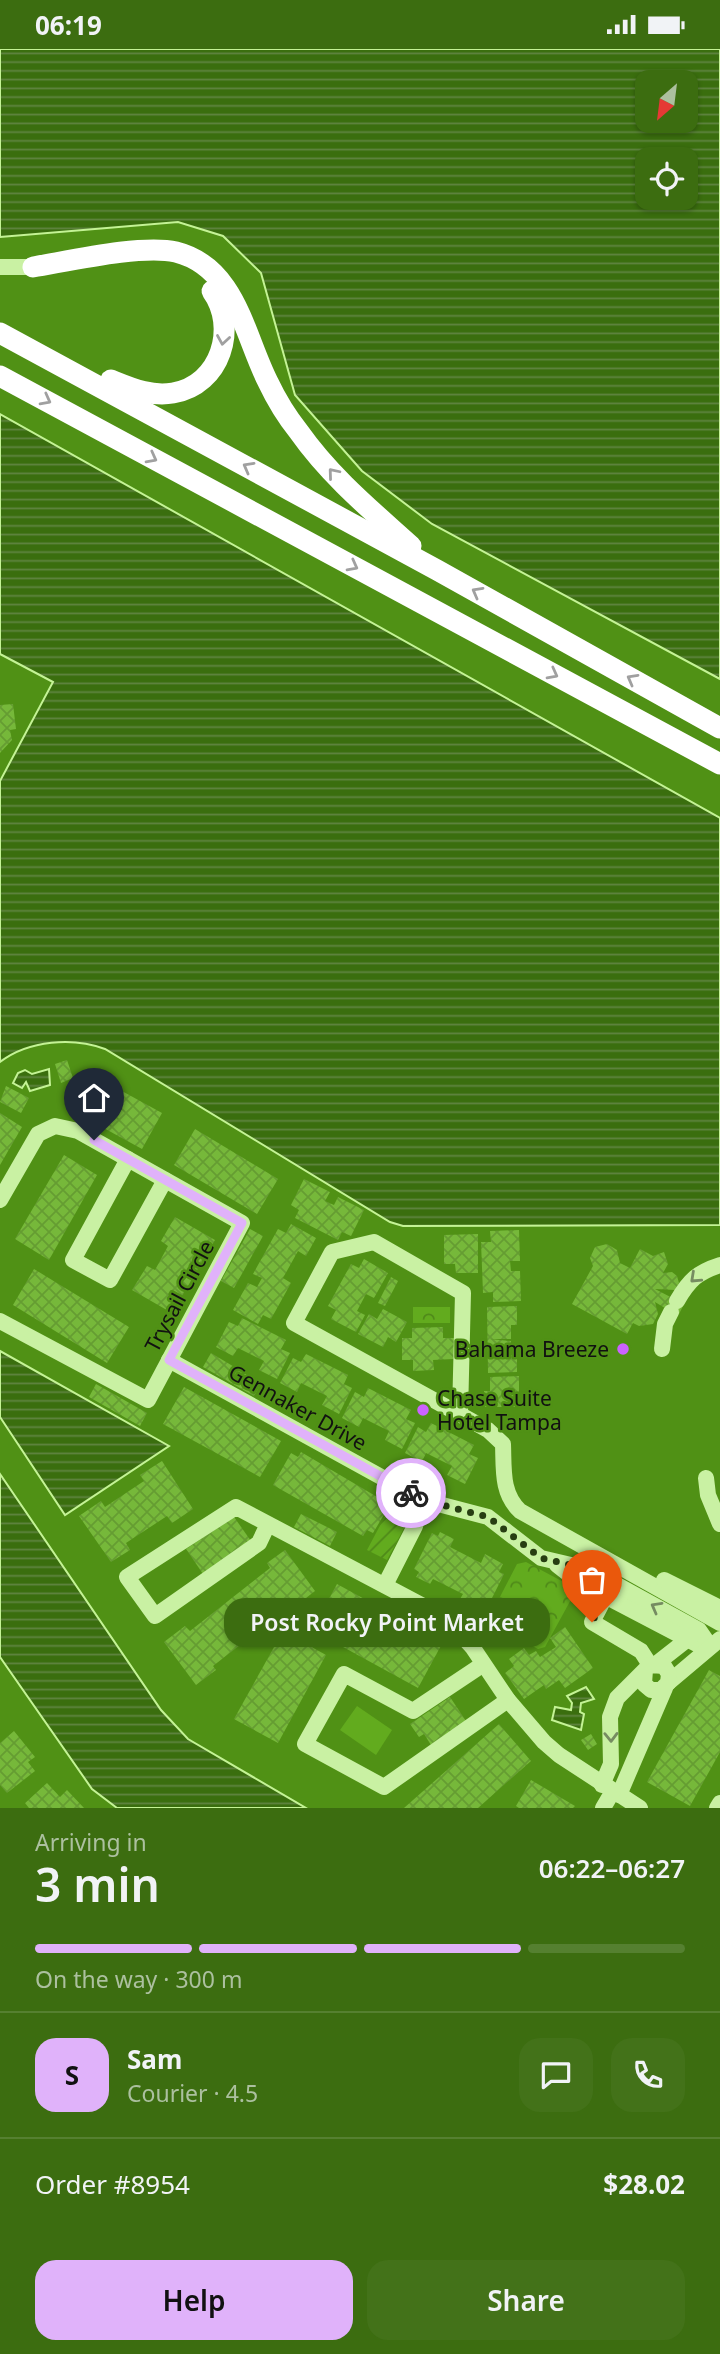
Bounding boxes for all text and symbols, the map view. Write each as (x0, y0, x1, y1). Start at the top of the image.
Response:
text: 06:19 (35, 7, 102, 43)
north arrow (635, 70, 698, 133)
map controls (635, 70, 698, 210)
button: locate (635, 147, 698, 210)
one-way arrow (216, 334, 231, 346)
one-way arrow (39, 392, 51, 406)
one-way arrow (145, 449, 158, 463)
one-way arrow (242, 462, 255, 475)
one-way arrow (329, 468, 341, 481)
one-way arrow (345, 557, 358, 571)
one-way arrow (472, 587, 484, 600)
one-way arrow (546, 665, 558, 679)
one-way arrow (627, 674, 640, 687)
pin (64, 1068, 124, 1140)
icon: home (75, 1079, 113, 1117)
street label: Trysail Circle (138, 1235, 220, 1357)
one-way arrow (690, 1270, 703, 1282)
place label: Bahama Breeze (455, 1335, 609, 1363)
marker: Bahama Breeze (615, 1341, 631, 1357)
street label: Gennaker Drive (224, 1357, 372, 1457)
place label: Chase Suite Hotel Tampa (437, 1384, 562, 1436)
marker: Chase Suite Hotel Tampa (415, 1402, 431, 1418)
courier (376, 1458, 446, 1528)
icon: bike (392, 1474, 430, 1512)
pin (562, 1550, 622, 1622)
icon: bag (573, 1561, 611, 1599)
callout: Post Rocky Point Market (224, 1597, 550, 1647)
one-way arrow (651, 1602, 664, 1615)
text: Post Rocky Point Market (250, 1606, 524, 1638)
one-way arrow (603, 1732, 618, 1743)
text: Arriving in (35, 1826, 147, 1858)
text: 06:22–06:27 (539, 1850, 685, 1886)
text: 3 min (35, 1853, 160, 1915)
text: On the way · 300 m (35, 1963, 242, 1995)
button: chat (519, 2038, 593, 2112)
button: phone (611, 2038, 685, 2112)
text: Sam (127, 2041, 182, 2077)
text: S (65, 2057, 79, 2093)
text: Courier · 4.5 (127, 2077, 258, 2109)
text: Order #8954 (35, 2166, 190, 2202)
text: $28.02 (603, 2166, 685, 2202)
button: Help (35, 2260, 353, 2340)
button: Share (367, 2260, 685, 2340)

